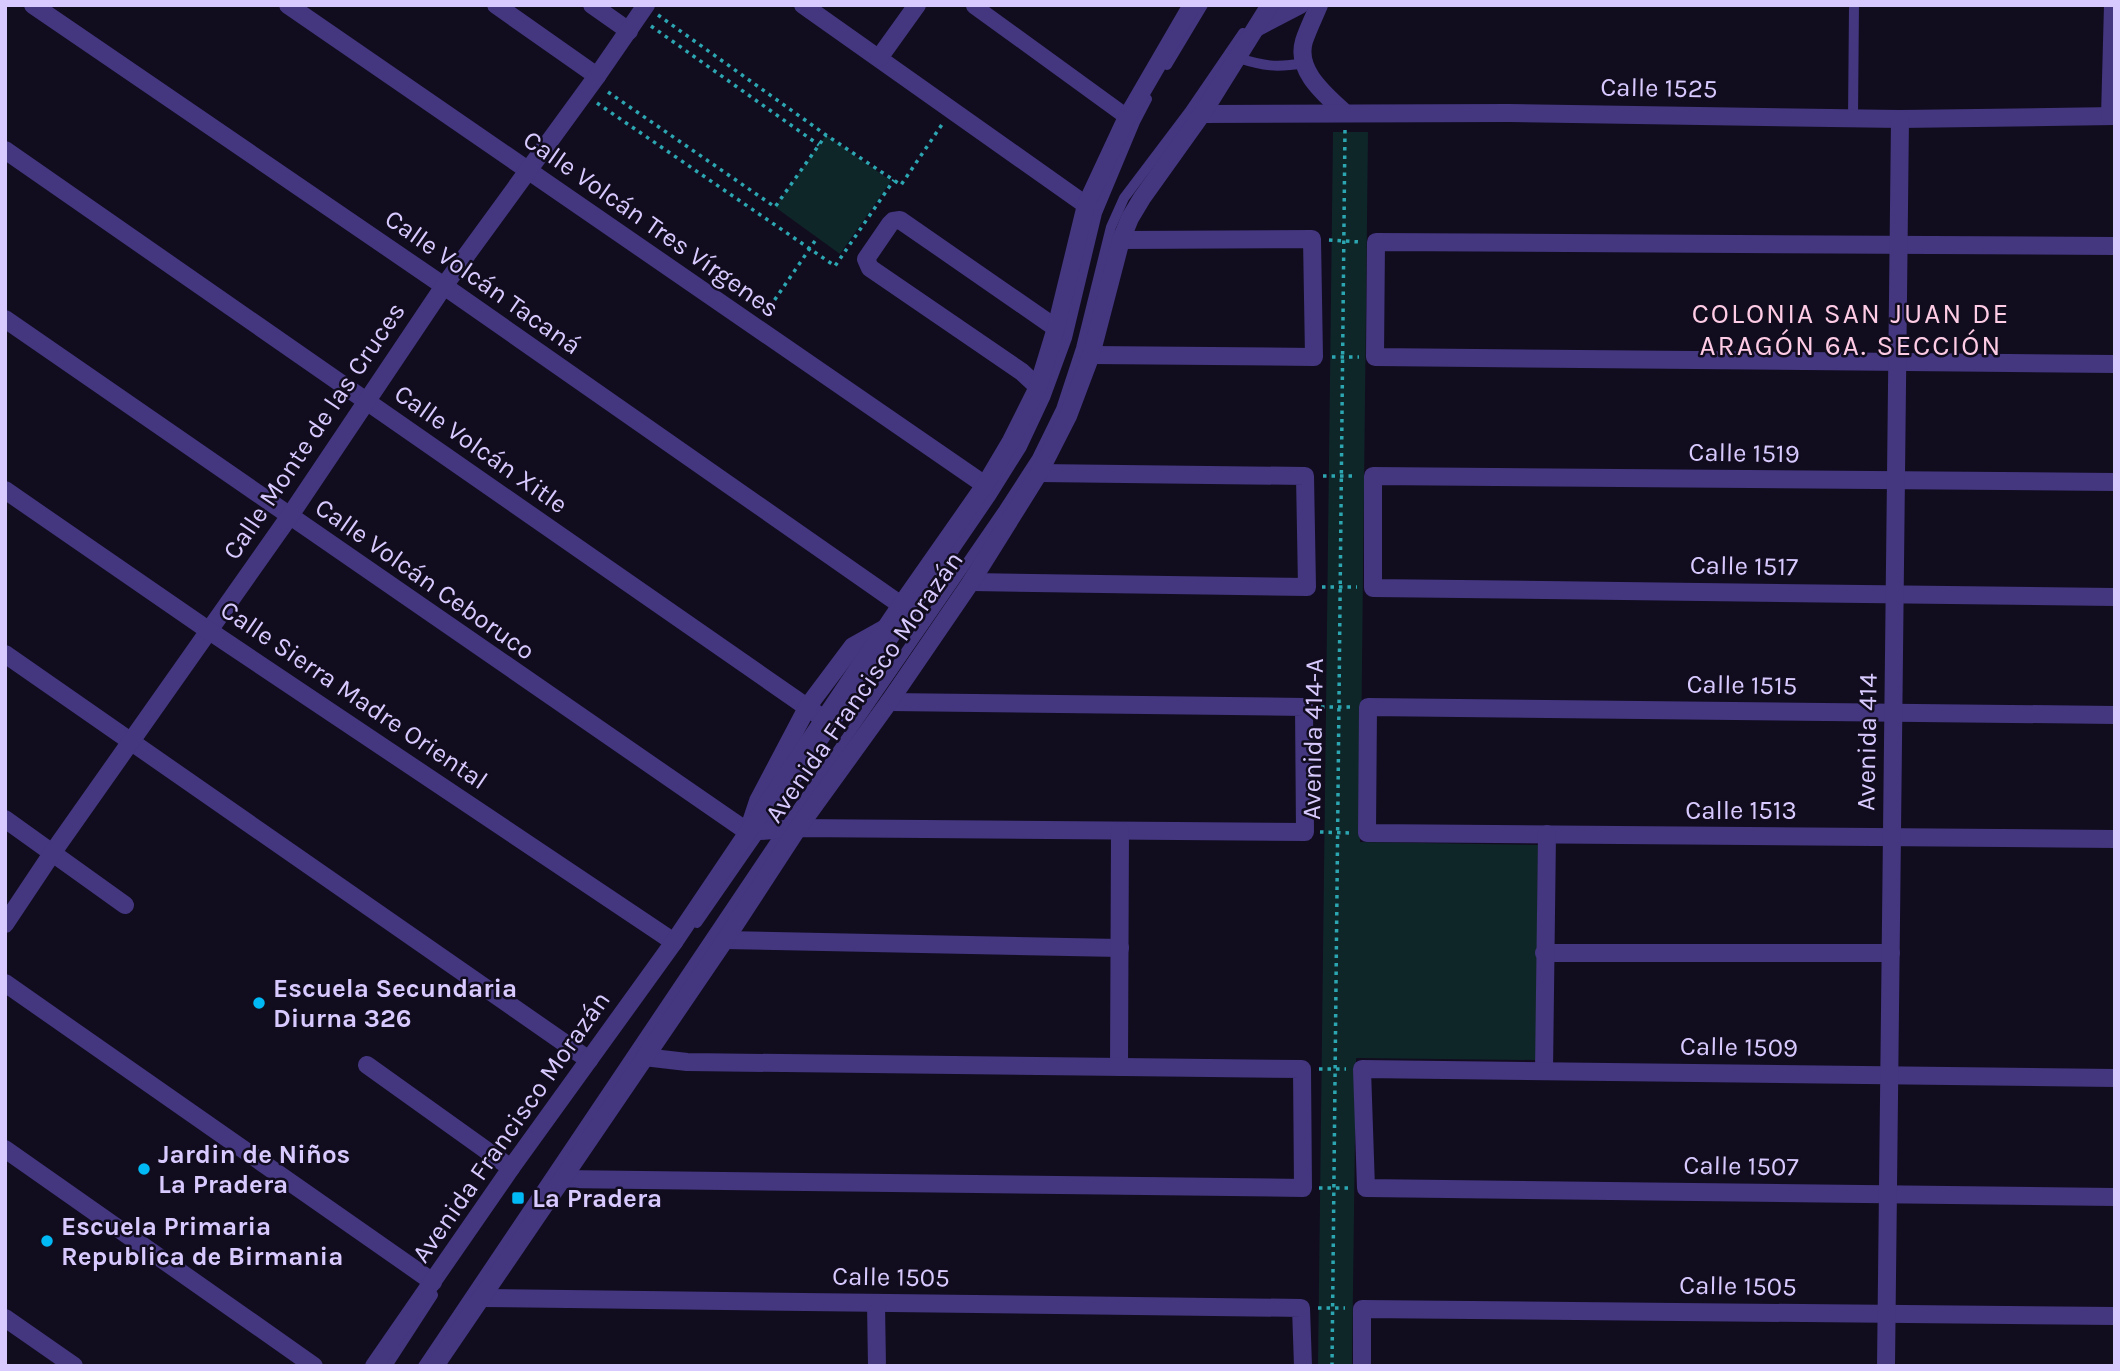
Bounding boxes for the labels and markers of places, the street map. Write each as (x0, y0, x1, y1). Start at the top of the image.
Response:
place label: Escuela Secundaria Diurna 326 (273, 973, 517, 1034)
marker: Escuela Secundaria Diurna 326 (251, 995, 267, 1011)
place label: Jardin de Niños La Pradera (158, 1139, 350, 1200)
marker: Jardin de Niños La Pradera (136, 1161, 152, 1177)
place label: La Pradera (532, 1183, 662, 1214)
marker: La Pradera (510, 1190, 526, 1206)
place label: Escuela Primaria Republica de Birmania (61, 1211, 343, 1272)
marker: Escuela Primaria Republica de Birmania (39, 1233, 55, 1249)

